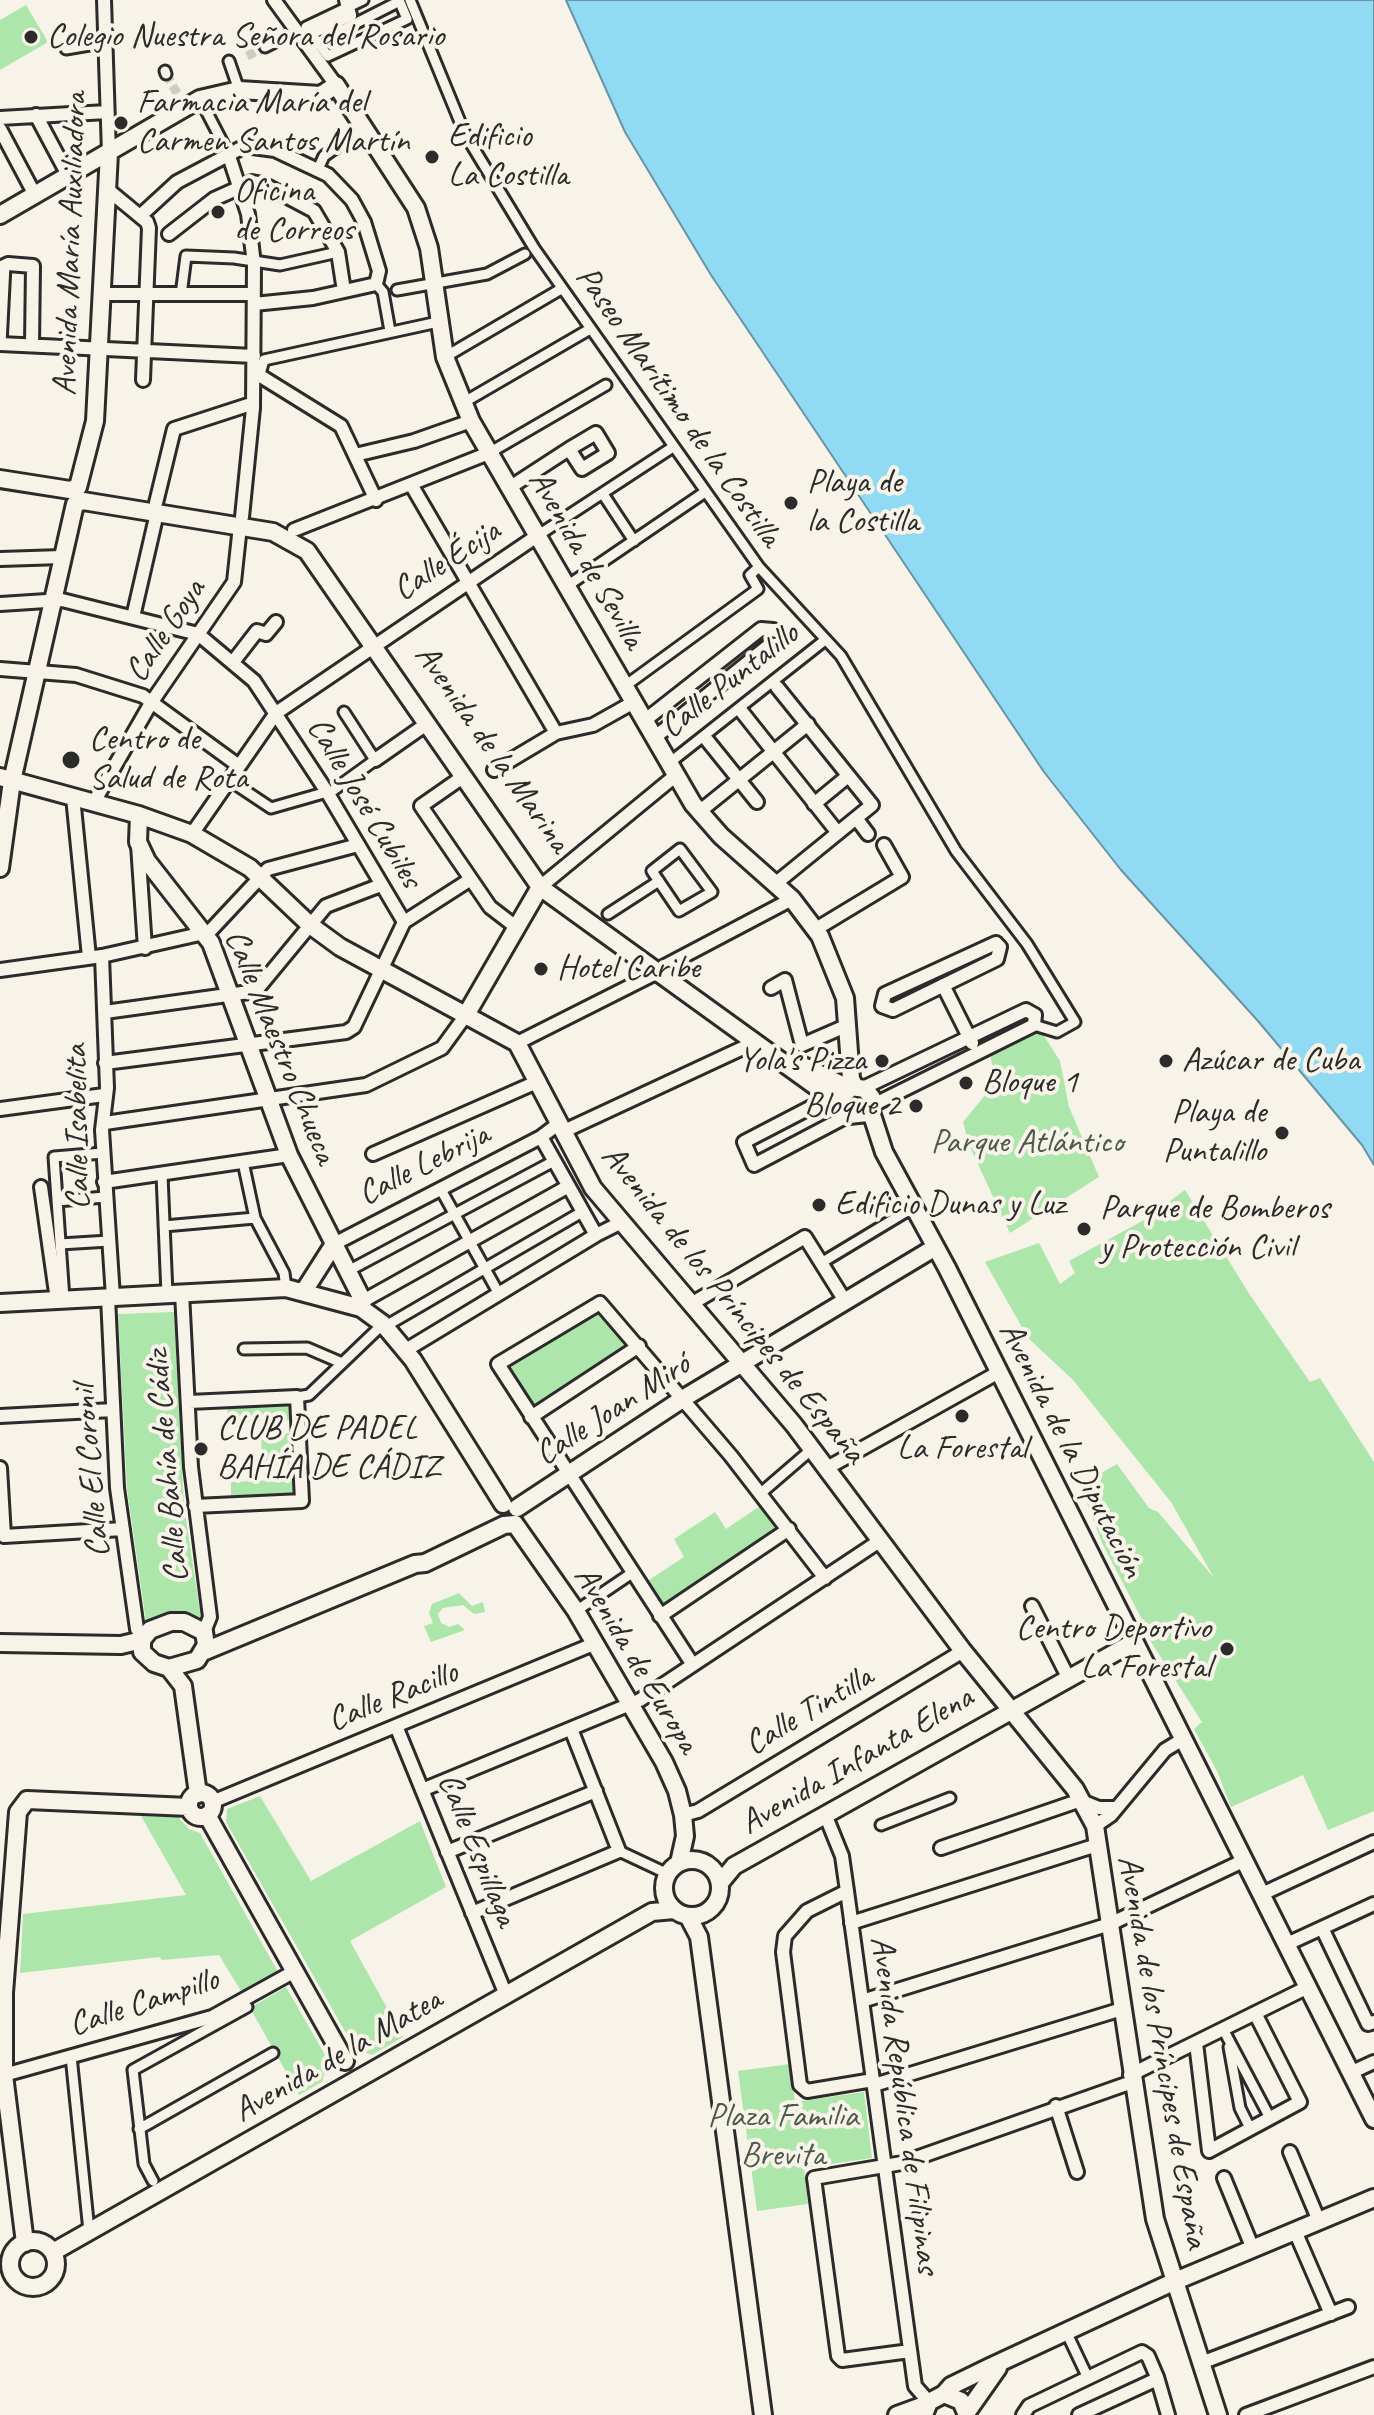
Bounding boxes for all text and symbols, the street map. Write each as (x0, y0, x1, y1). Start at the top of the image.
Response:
place label: Colegio Nuestra Señora del Rosario (47, 17, 444, 57)
marker: Colegio Nuestra Señora del Rosario (22, 28, 40, 46)
place label: Farmacia María del Carmen Santos Martín (137, 83, 409, 162)
street label: Avenida María Auxiliadora (45, 92, 97, 396)
marker: Farmacia María del Carmen Santos Martín (112, 114, 130, 132)
place label: Edificio La Costilla (448, 117, 568, 196)
marker: Edificio La Costilla (423, 148, 441, 166)
place label: Oficina de Correos (234, 172, 354, 252)
marker: Oficina de Correos (209, 203, 227, 221)
street label: Paseo Marítimo de la Costilla (566, 259, 790, 555)
place label: Playa de la Costilla (807, 463, 919, 542)
street label: Avenida de Sevilla (519, 464, 653, 656)
marker: Playa de la Costilla (782, 494, 800, 512)
street label: Calle Écija (386, 511, 508, 611)
street label: Calle Goya (117, 572, 215, 690)
street label: Calle Puntalillo (653, 614, 807, 748)
street label: Avenida de la Marina (405, 637, 579, 861)
street label: Calle José Cubiles (297, 710, 431, 896)
place label: Centro de Salud de Rota (89, 720, 247, 800)
marker: Centro de Salud de Rota (60, 749, 82, 771)
street label: Calle Maestro Chueca (215, 924, 345, 1170)
place label: Hotel Caribe (557, 949, 700, 989)
marker: Hotel Caribe (532, 960, 550, 978)
place label: Yola's Pizza (738, 1041, 866, 1081)
place label: Azúcar de Cuba (1182, 1041, 1359, 1081)
street label: Calle Isabelita (56, 1044, 100, 1210)
marker: Yola's Pizza (873, 1052, 891, 1070)
marker: Azúcar de Cuba (1157, 1052, 1175, 1070)
place label: Bloque 1 (982, 1063, 1078, 1103)
marker: Bloque 1 (957, 1074, 975, 1092)
place label: Bloque 2 (804, 1086, 900, 1126)
place label: Playa de Puntalillo (1163, 1093, 1266, 1172)
marker: Bloque 2 (907, 1097, 925, 1115)
street label: Calle Lebrija (352, 1115, 496, 1215)
park label: Parque Atlántico (931, 1123, 1123, 1163)
marker: Playa de Puntalillo (1273, 1124, 1291, 1142)
street label: Avenida de los Príncipes de España (592, 1137, 874, 1473)
place label: Edificio Dunas y Luz (835, 1185, 1065, 1225)
place label: Parque de Bomberos y Protección Civil (1100, 1189, 1329, 1268)
marker: Edificio Dunas y Luz (810, 1196, 828, 1214)
marker: Parque de Bomberos y Protección Civil (1075, 1220, 1093, 1238)
street label: Avenida de la Diputación (989, 1315, 1153, 1585)
street label: Calle Joan Miró (528, 1345, 698, 1475)
street label: Calle Bahía de Cádiz (138, 1348, 198, 1584)
street label: Calle El Coronil (64, 1383, 120, 1559)
marker: La Forestal (953, 1407, 971, 1425)
place label: CLUB DE PADEL BAHÍA DE CÁDIZ (217, 1409, 440, 1488)
place label: La Forestal (897, 1429, 1027, 1469)
marker: CLUB DE PADEL BAHÍA DE CÁDIZ (192, 1440, 210, 1458)
street label: Avenida de Europa (564, 1559, 708, 1761)
place label: Centro Deportivo La Forestal (1016, 1609, 1211, 1688)
marker: Centro Deportivo La Forestal (1218, 1640, 1236, 1658)
street label: Calle Racillo (322, 1653, 464, 1741)
street label: Calle Tintilla (738, 1657, 880, 1765)
street label: Avenida Infanta Elena (733, 1678, 981, 1844)
street label: Calle Espillaga (428, 1767, 526, 1933)
street label: Avenida de los Príncipes de España (1107, 1852, 1217, 2252)
street label: Avenida República de Filipinas (860, 1934, 948, 2276)
street label: Calle Campillo (64, 1960, 224, 2046)
street label: Avenida de la Matea (227, 1980, 449, 2132)
park label: Plaza Familia Brevita (708, 2097, 858, 2176)

